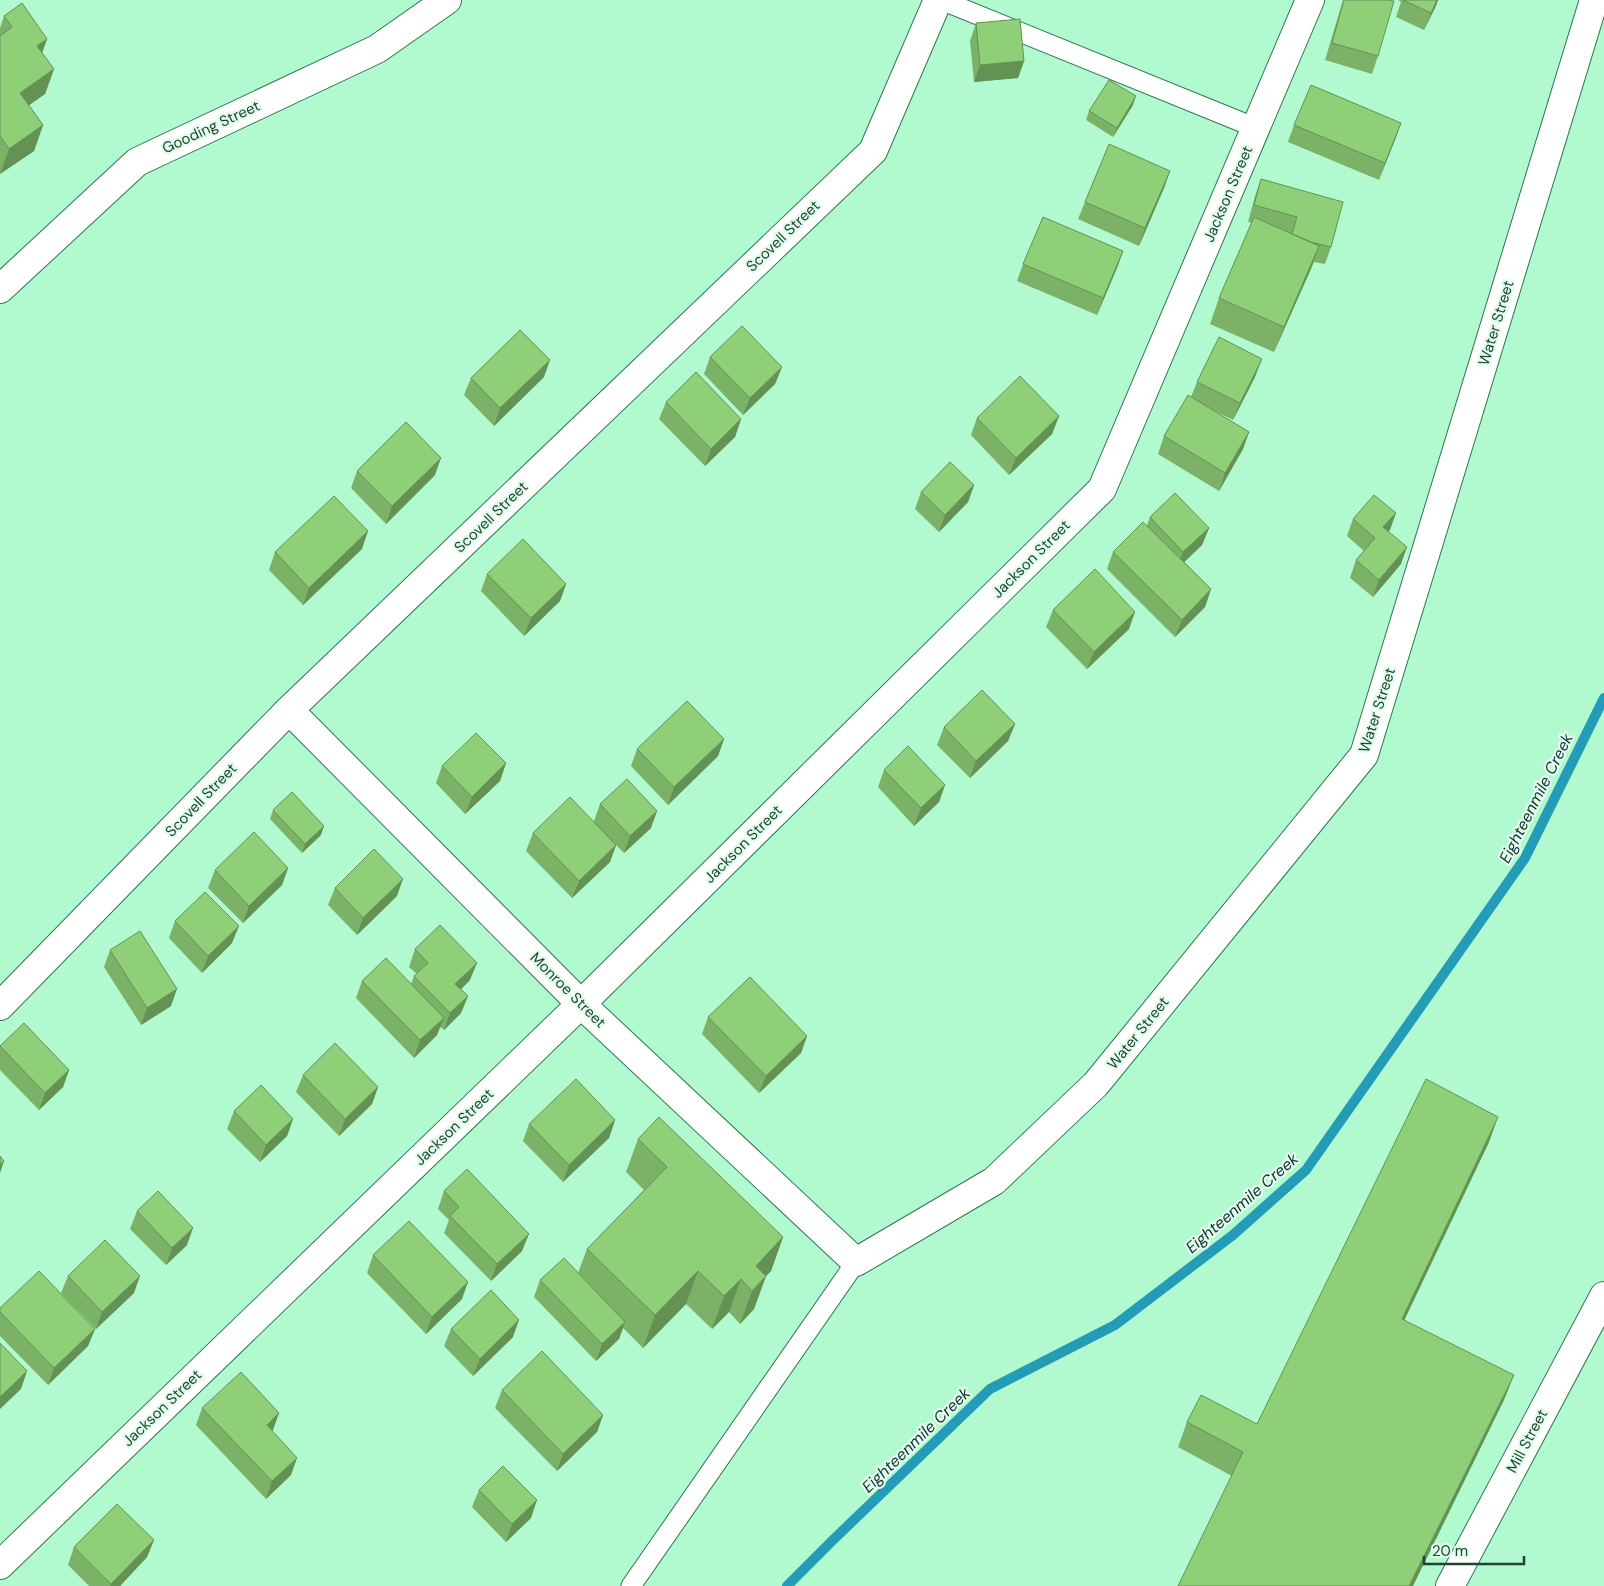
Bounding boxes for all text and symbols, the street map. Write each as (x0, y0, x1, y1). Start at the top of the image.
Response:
street label: Gooding Street (159, 96, 263, 158)
street label: Jackson Street (1199, 143, 1257, 245)
street label: Scovell Street (742, 196, 824, 276)
street label: Water Street (1474, 278, 1518, 368)
street label: Scovell Street (450, 477, 532, 557)
street label: Jackson Street (988, 515, 1075, 602)
street label: Water Street (1354, 665, 1400, 755)
water label: Eighteenmile Creek (1494, 729, 1578, 866)
street label: Scovell Street (161, 759, 241, 841)
street label: Jackson Street (700, 800, 787, 887)
street label: Monroe Street (526, 948, 610, 1032)
street label: Water Street (1103, 992, 1174, 1073)
street label: Jackson Street (410, 1084, 498, 1170)
water label: Eighteenmile Creek (1181, 1148, 1303, 1258)
street label: Jackson Street (118, 1365, 206, 1451)
water label: Eighteenmile Creek (857, 1382, 975, 1497)
street label: Mill Street (1502, 1406, 1552, 1476)
scale bar (1424, 1534, 1524, 1566)
text: 20 m (1432, 1541, 1468, 1561)

